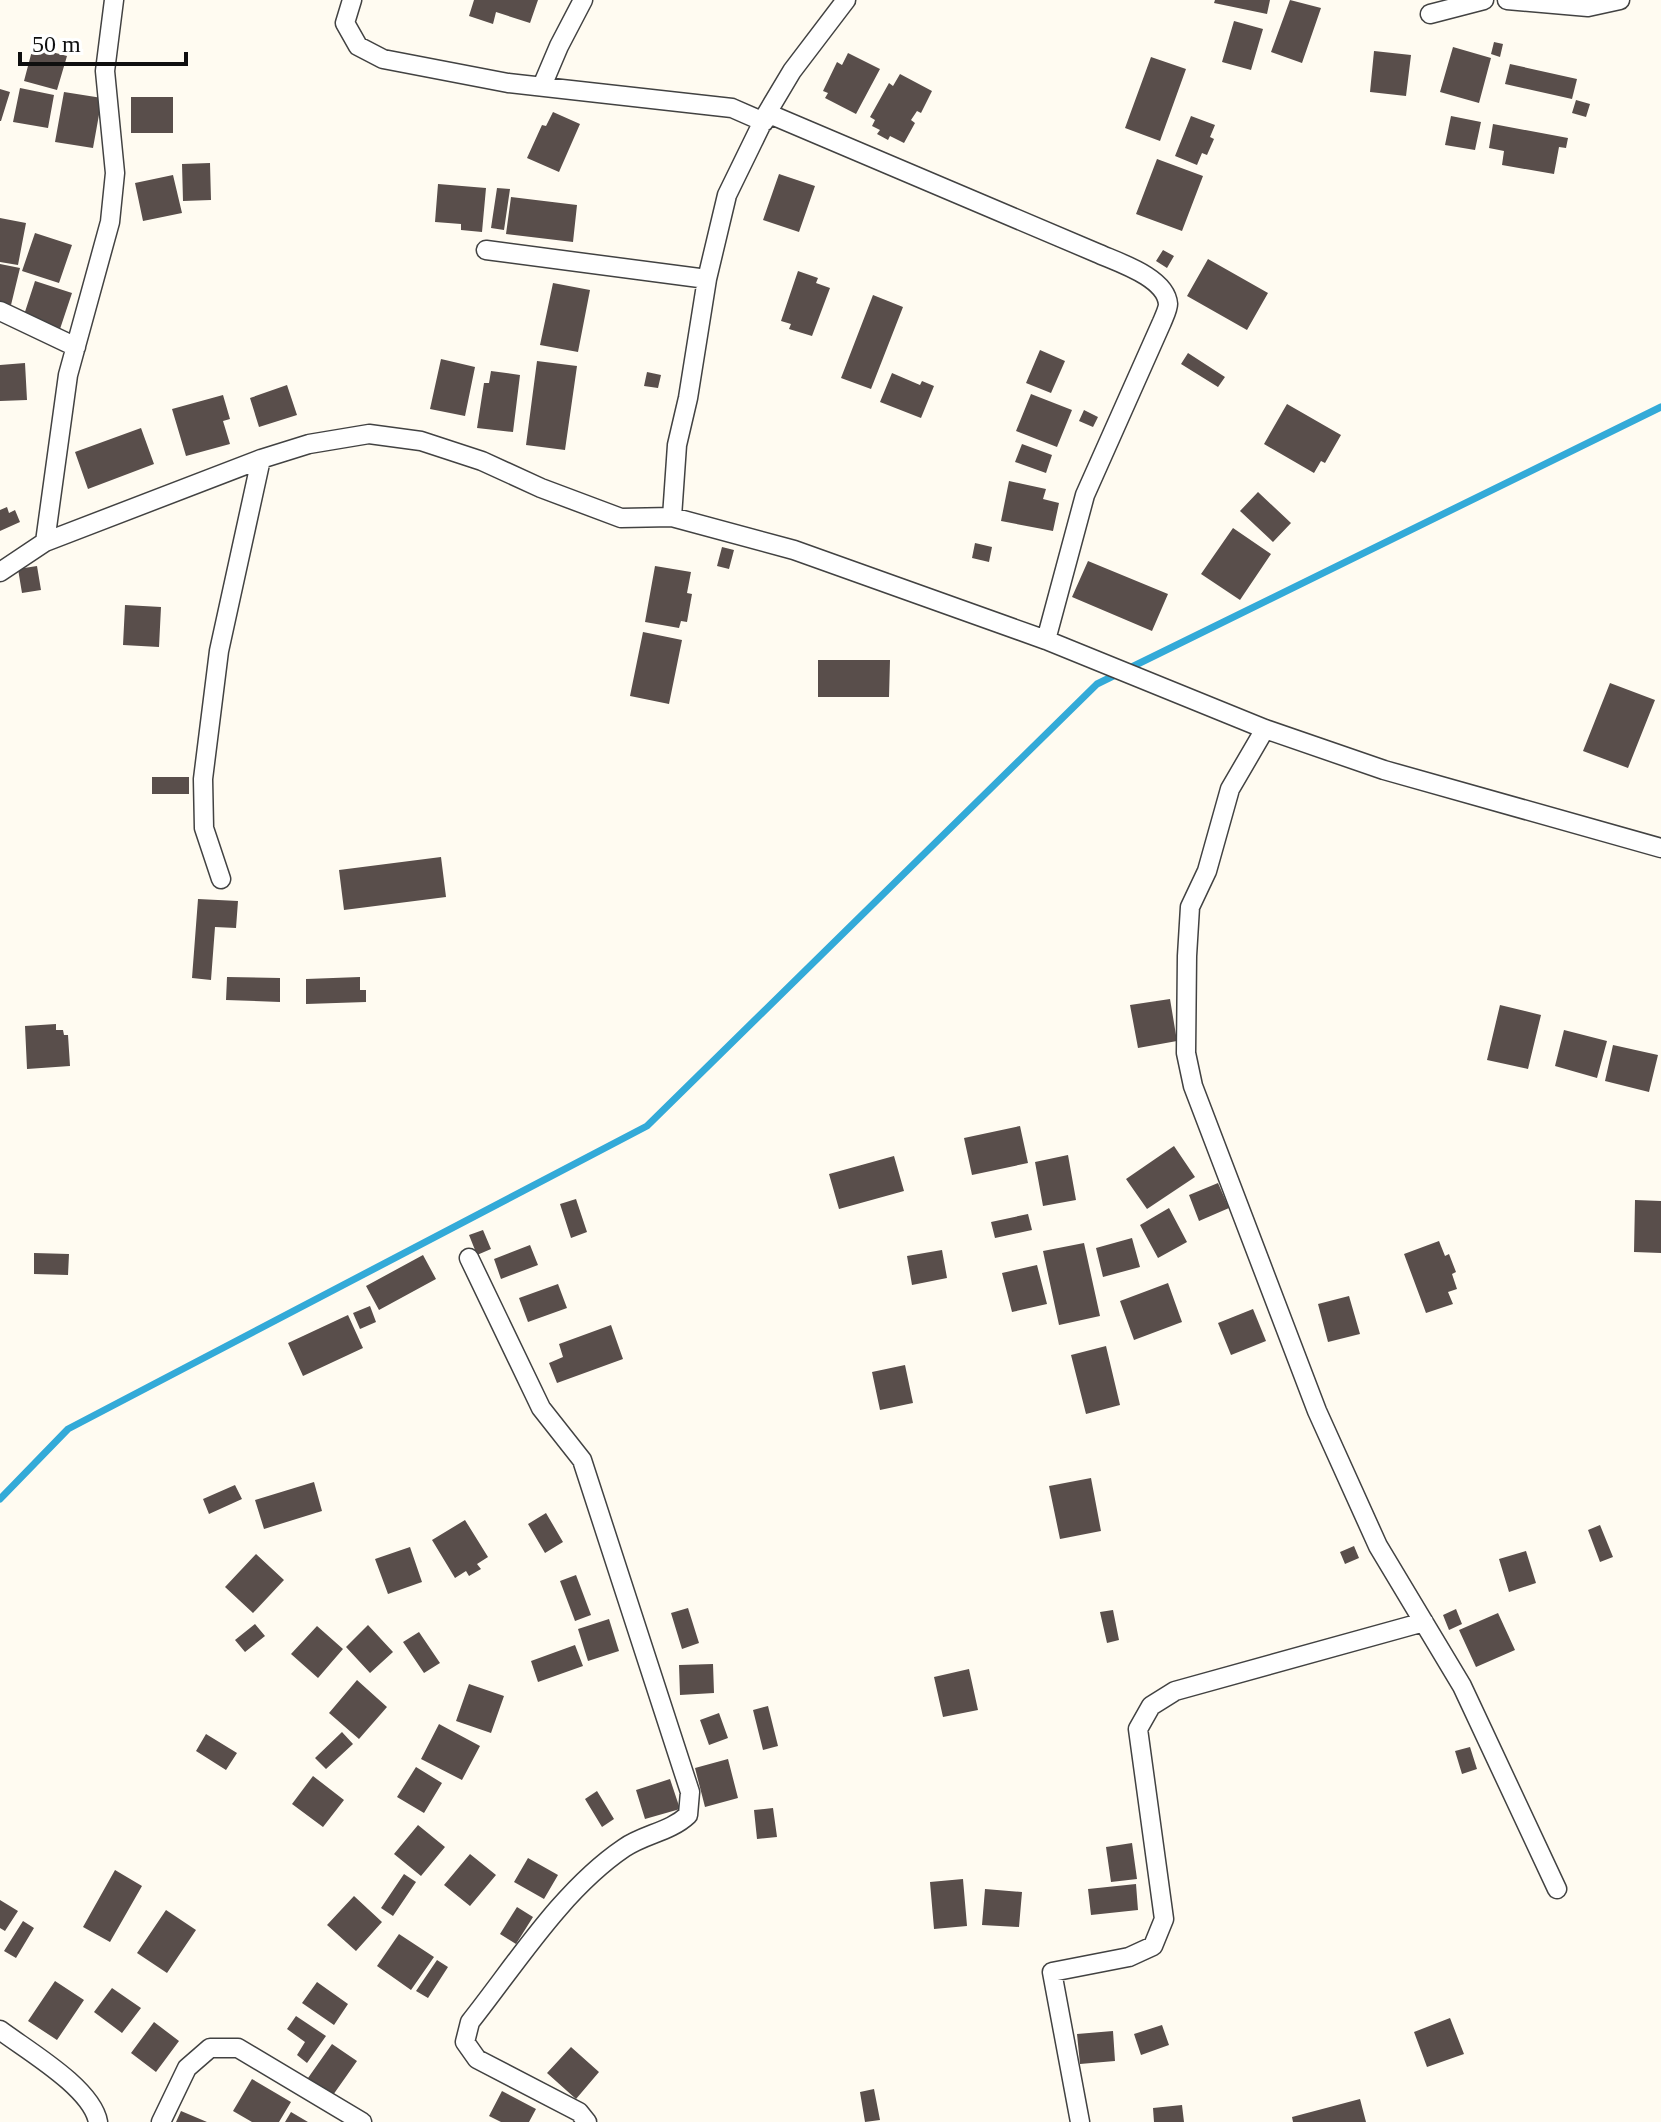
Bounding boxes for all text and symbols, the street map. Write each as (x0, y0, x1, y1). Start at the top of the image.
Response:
scale bar (20, 16, 186, 66)
text: 50 m (32, 31, 81, 57)

